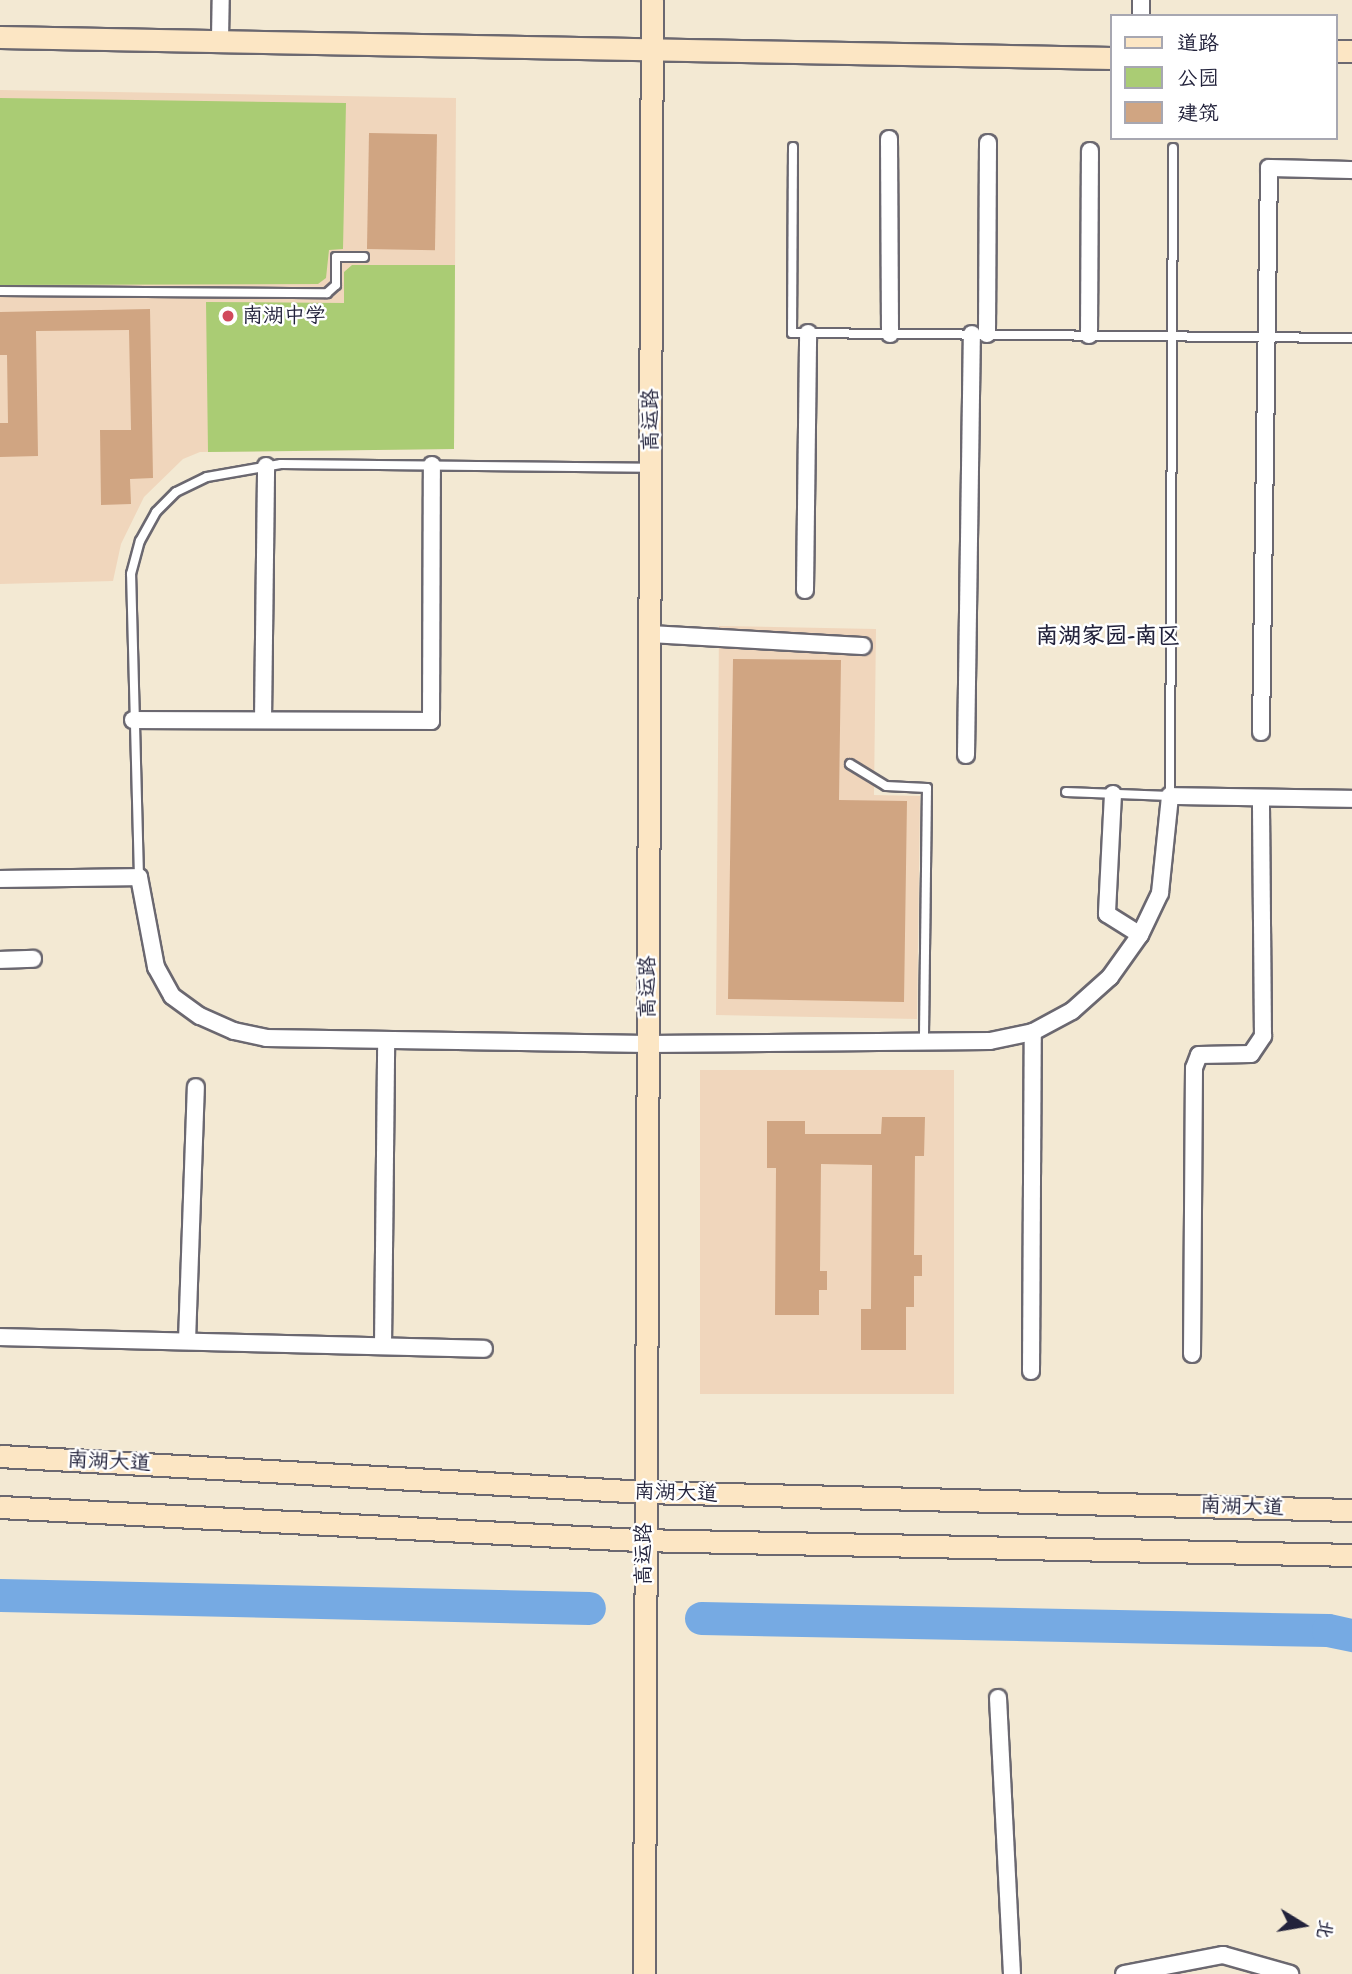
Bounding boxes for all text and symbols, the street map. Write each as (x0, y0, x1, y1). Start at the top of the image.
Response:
legend (1110, 14, 1338, 140)
text: 道路 (1177, 29, 1219, 58)
text: 公园 (1177, 64, 1219, 93)
text: 建筑 (1177, 99, 1219, 128)
place label: 南湖中学 (242, 303, 326, 329)
marker: 南湖中学 (220, 308, 236, 324)
street label: 高运路 (638, 389, 664, 451)
district label: 南湖家园-南区 (1035, 622, 1181, 650)
street label: 高运路 (635, 956, 661, 1018)
street label: 南湖大道 (66, 1447, 152, 1477)
street label: 南湖大道 (634, 1479, 718, 1507)
street label: 南湖大道 (1200, 1493, 1284, 1521)
street label: 高运路 (631, 1523, 657, 1585)
north arrow (1268, 1890, 1338, 1960)
text: 北 (1309, 1917, 1339, 1941)

